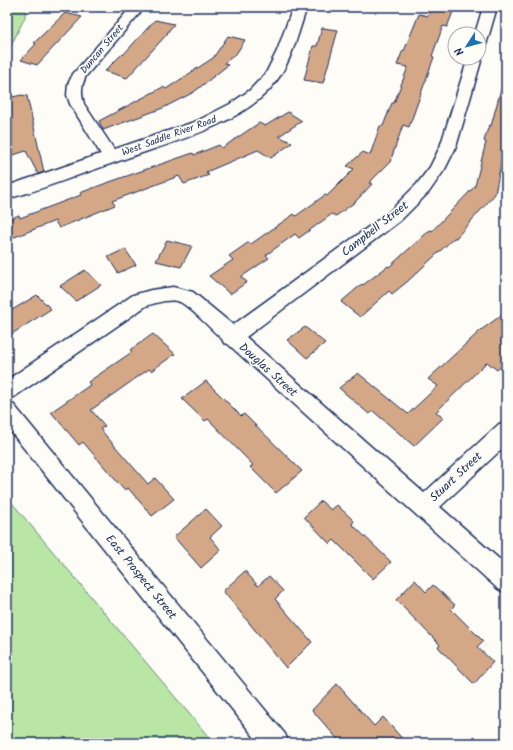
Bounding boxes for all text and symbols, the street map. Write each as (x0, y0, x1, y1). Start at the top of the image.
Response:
street label: Duncan Street (76, 21, 128, 77)
north arrow (447, 26, 487, 66)
text: N (450, 43, 469, 59)
street label: West Saddle River Road (119, 111, 220, 161)
street label: Campbell Street (337, 196, 413, 261)
street label: Douglas Street (234, 338, 302, 402)
street label: Stuart Street (425, 447, 487, 507)
street label: East Prospect Street (101, 530, 182, 624)

